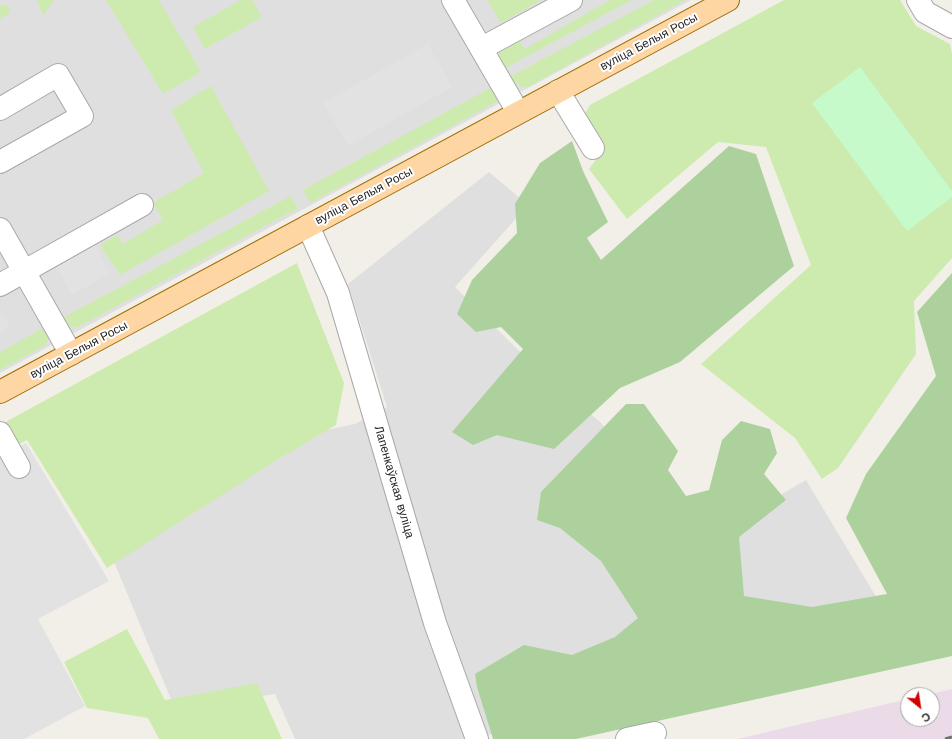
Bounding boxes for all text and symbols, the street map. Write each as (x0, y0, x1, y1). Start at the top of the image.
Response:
street label: вуліца Белыя Росы (598, 10, 700, 74)
street label: вуліца Белыя Росы (313, 164, 415, 228)
street label: вуліца Белыя Росы (28, 318, 130, 382)
street label: Лапенкаўская вуліца (371, 424, 417, 540)
north arrow (900, 687, 940, 727)
text: С (919, 709, 932, 725)

